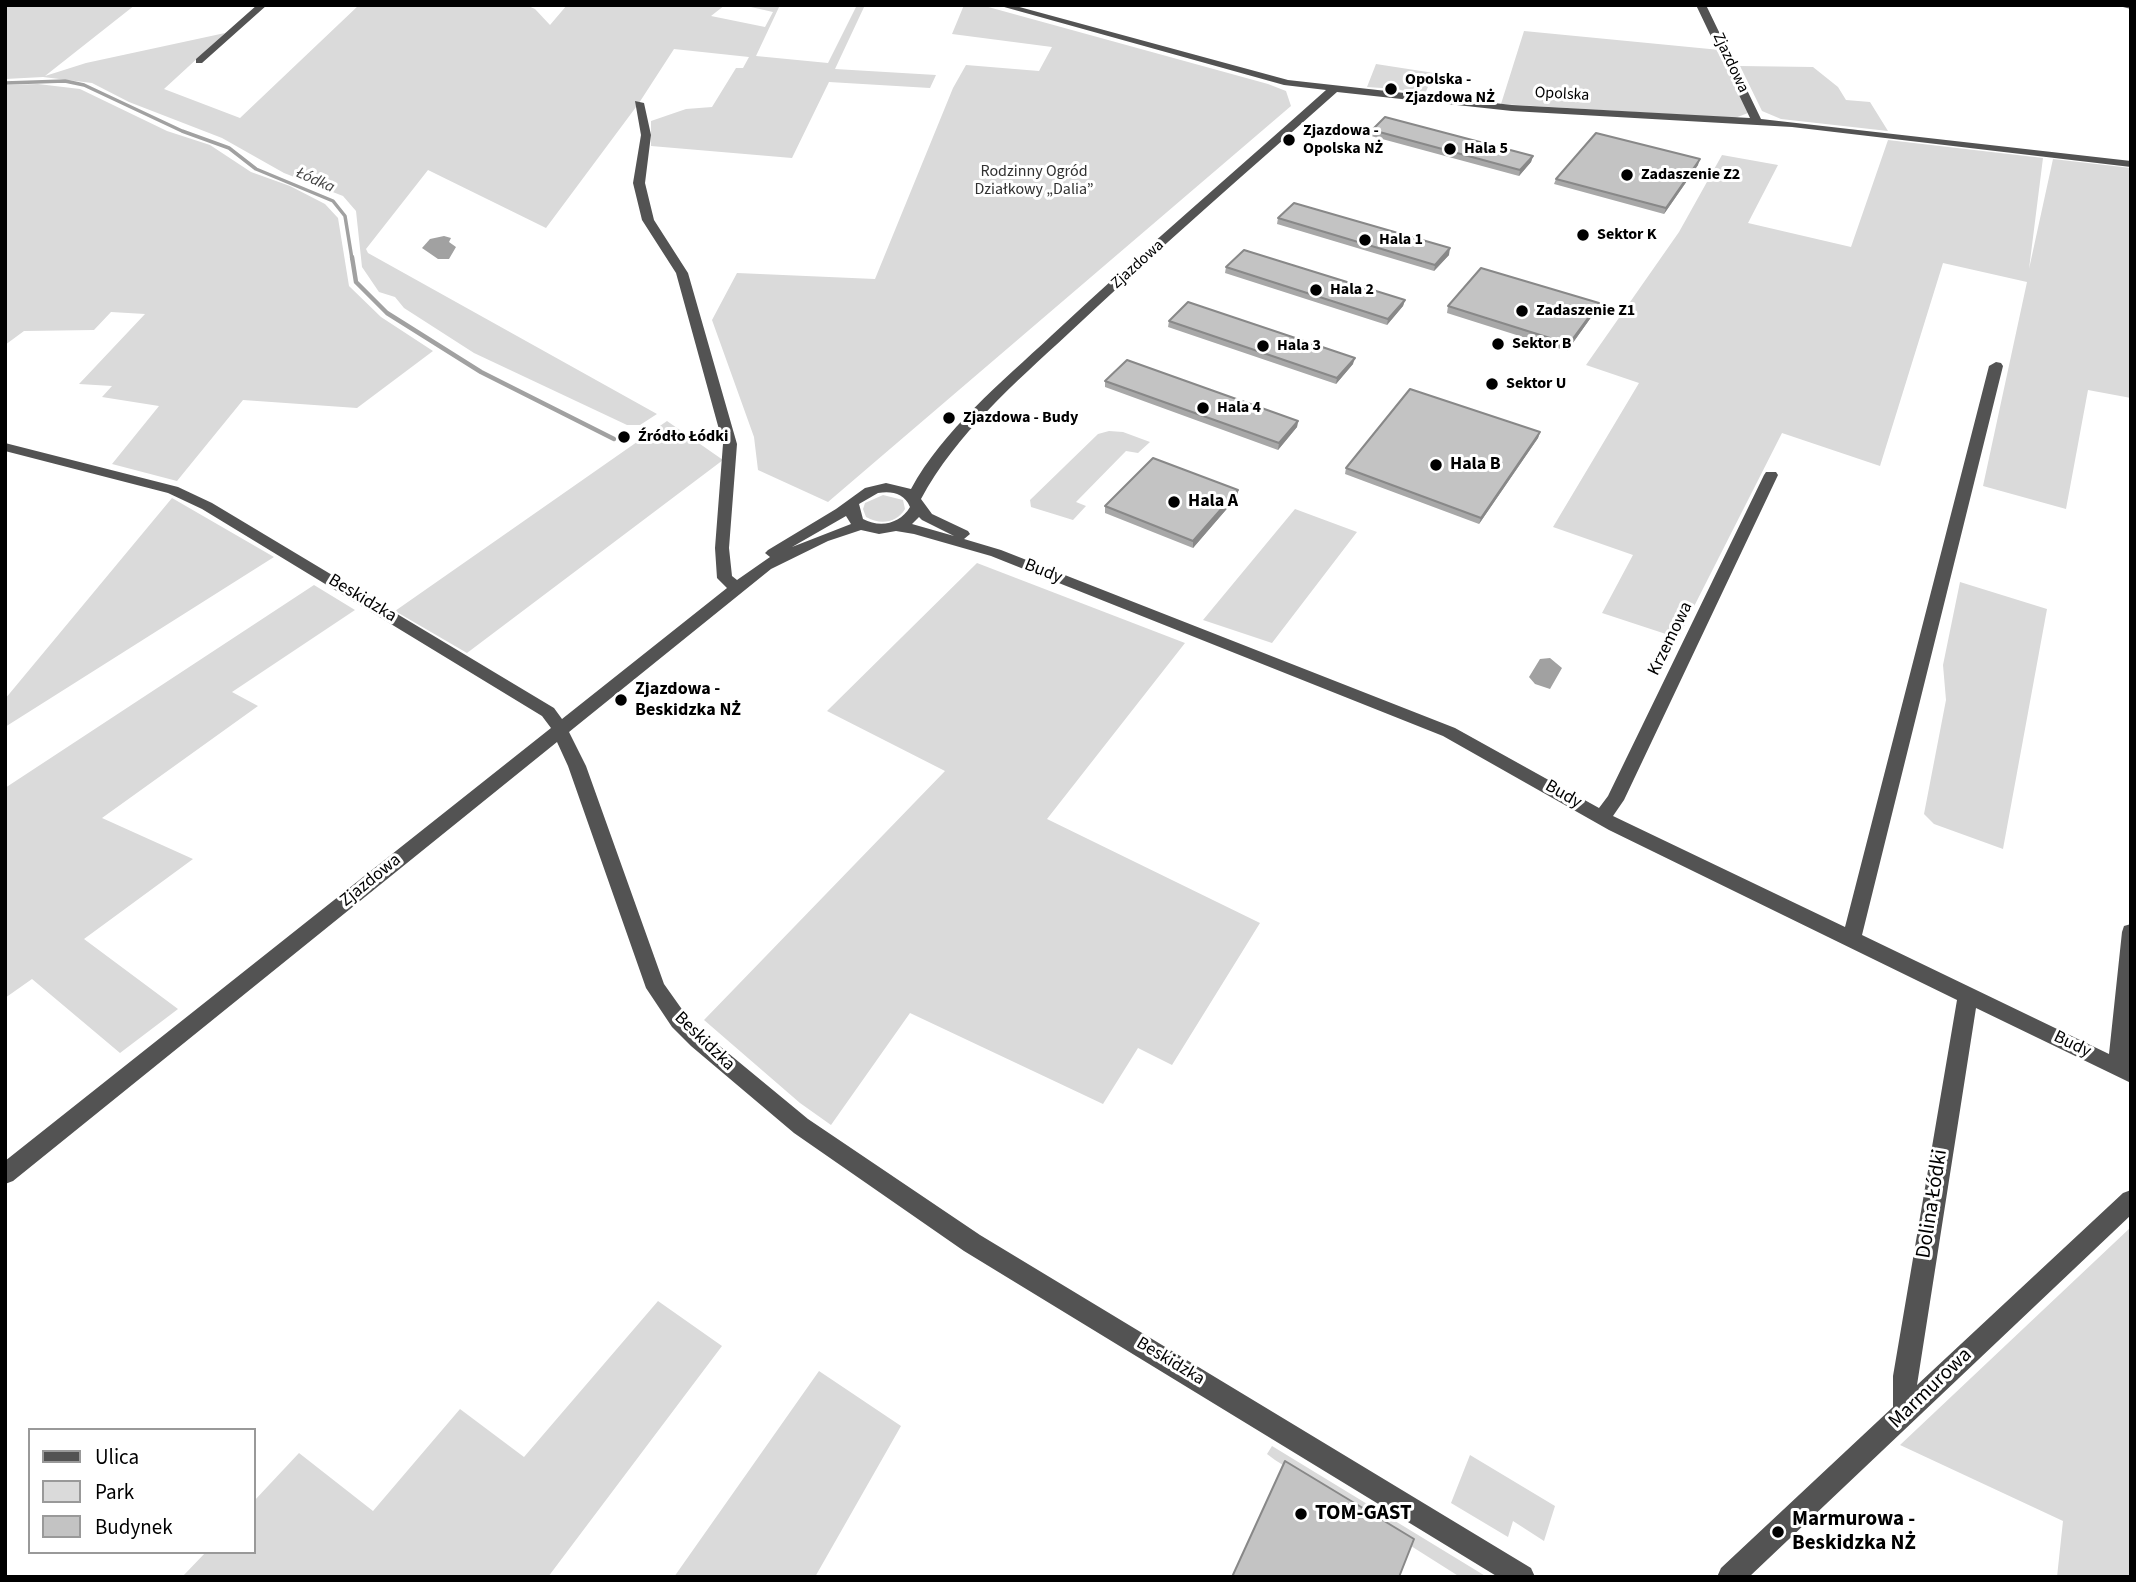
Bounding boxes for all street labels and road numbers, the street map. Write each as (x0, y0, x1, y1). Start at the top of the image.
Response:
street label: Zjazdowa (1708, 30, 1752, 96)
street label: Opolska (1534, 84, 1590, 106)
street label: Zjazdowa (1108, 236, 1168, 294)
street label: Budy (1021, 555, 1065, 589)
street label: Beskidzka (324, 570, 400, 628)
street label: Krzemowa (1644, 599, 1698, 679)
street label: Budy (1541, 776, 1585, 814)
street label: Zjazdowa (336, 850, 406, 912)
street label: Beskidzka (669, 1008, 739, 1076)
street label: Budy (2050, 1027, 2094, 1063)
street label: Dolina Łódki (1912, 1148, 1954, 1260)
street label: Beskidzka (1132, 1333, 1208, 1391)
street label: Marmurowa (1884, 1343, 1978, 1435)

